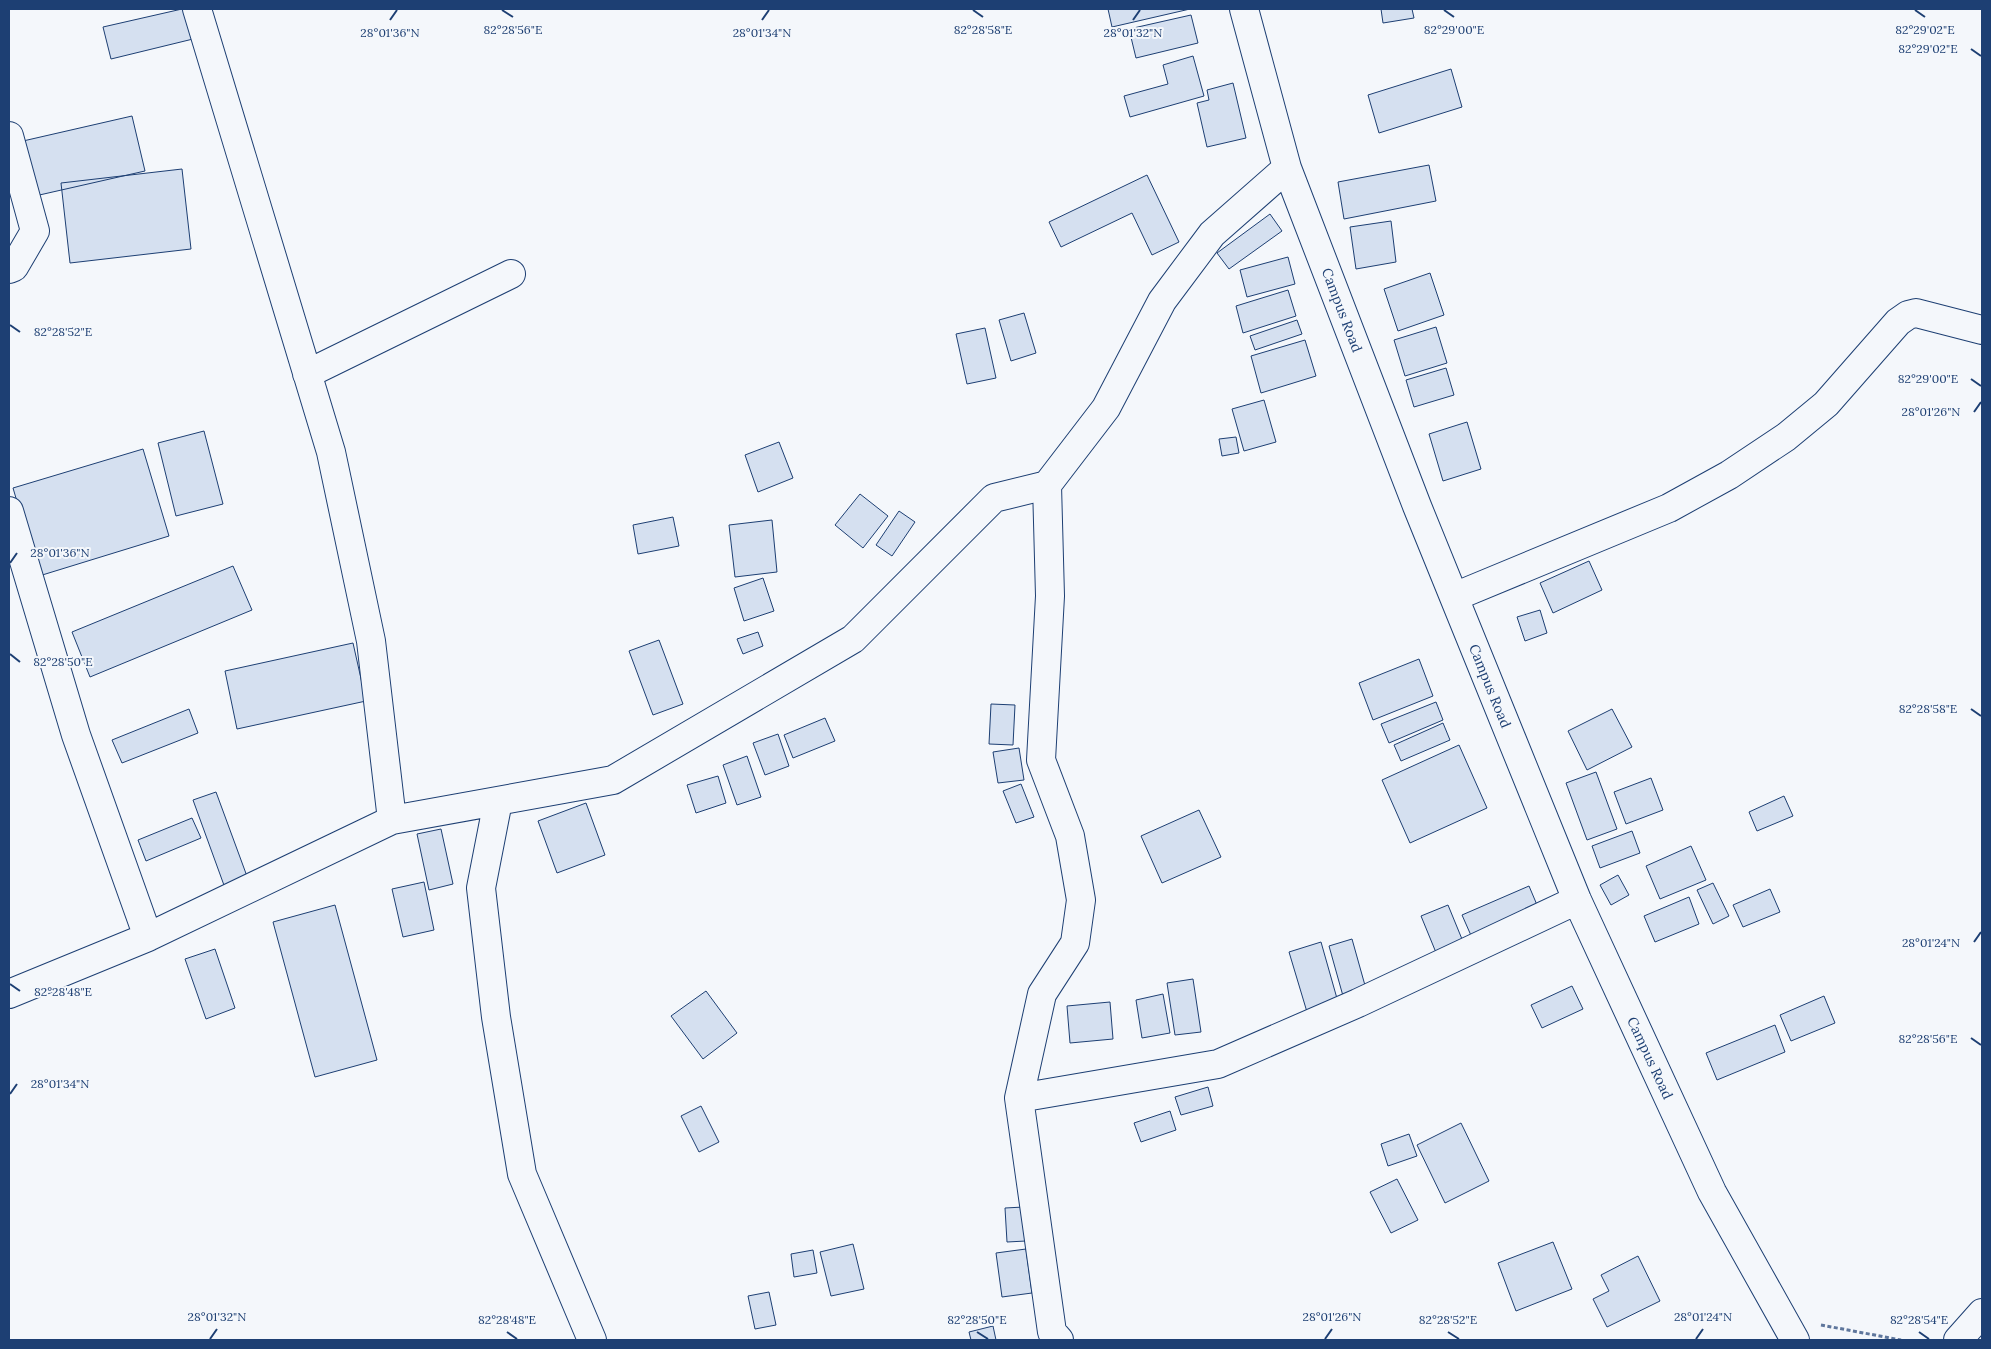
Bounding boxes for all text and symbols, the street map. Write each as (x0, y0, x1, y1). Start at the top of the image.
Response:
text: 82°28'56"E (484, 22, 542, 37)
text: 82°28'58"E (954, 22, 1012, 37)
text: 82°29'00"E (1424, 22, 1484, 37)
text: 82°29'02"E (1895, 22, 1955, 37)
text: 28°01'36"N (360, 25, 420, 40)
text: 28°01'34"N (733, 25, 791, 40)
text: 28°01'32"N (1104, 25, 1162, 40)
text: 82°29'02"E (1898, 41, 1958, 56)
street label: Campus Road (1318, 265, 1366, 355)
text: 82°28'52"E (34, 324, 92, 339)
text: 82°29'00"E (1898, 371, 1958, 386)
text: 28°01'26"N (1901, 404, 1961, 419)
text: 28°01'36"N (30, 545, 90, 560)
street label: Campus Road (1465, 641, 1515, 731)
text: 82°28'50"E (33, 654, 93, 669)
text: 82°28'58"E (1899, 701, 1957, 716)
text: 28°01'24"N (1902, 935, 1960, 950)
text: 82°28'48"E (34, 984, 92, 999)
street label: Campus Road (1623, 1014, 1677, 1102)
text: 82°28'56"E (1899, 1031, 1957, 1046)
text: 28°01'34"N (31, 1076, 89, 1091)
text: 28°01'32"N (188, 1309, 246, 1324)
text: 28°01'26"N (1302, 1309, 1362, 1324)
text: 28°01'24"N (1674, 1309, 1732, 1324)
text: 82°28'48"E (478, 1312, 536, 1327)
text: 82°28'50"E (947, 1312, 1007, 1327)
text: 82°28'52"E (1419, 1312, 1477, 1327)
text: 82°28'54"E (1890, 1312, 1948, 1327)

